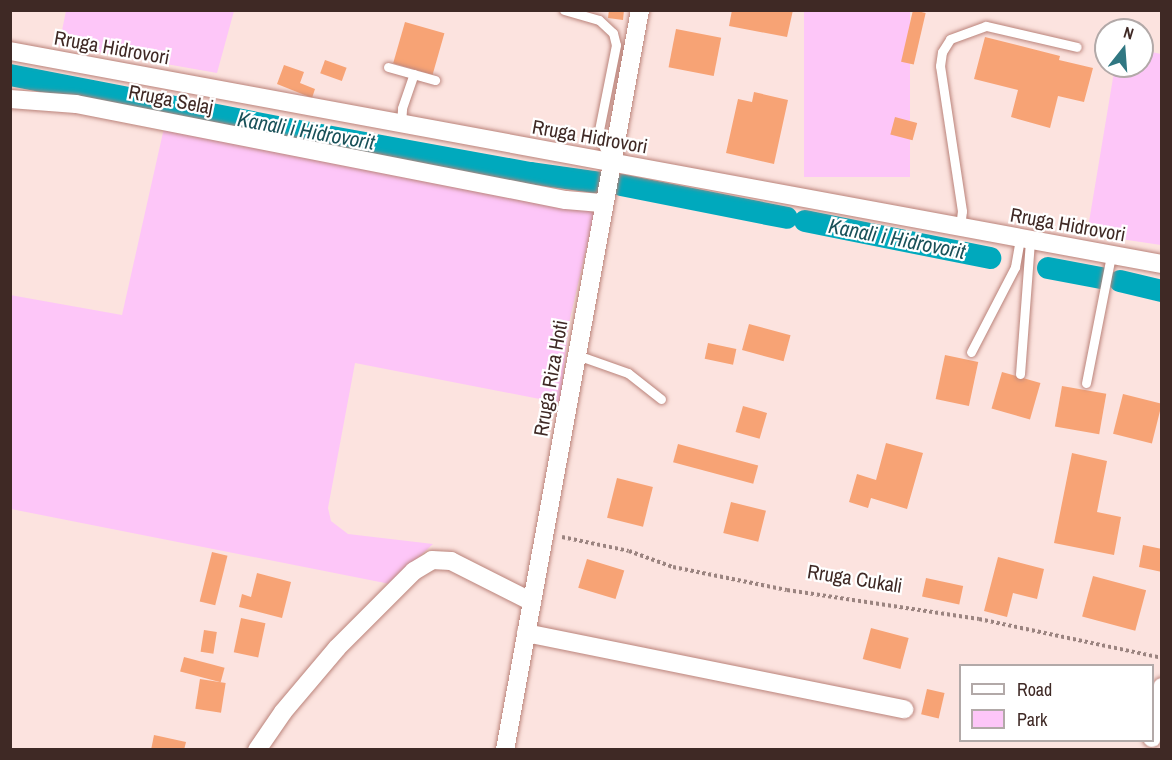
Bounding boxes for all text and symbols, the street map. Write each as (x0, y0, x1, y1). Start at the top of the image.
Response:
north arrow (1094, 18, 1154, 78)
text: N (1121, 21, 1136, 45)
street label: Rruga Hidrovori (52, 25, 172, 69)
street label: Rruga Selaj (127, 79, 215, 119)
water label: Kanali i Hidrovorit (235, 107, 377, 155)
street label: Rruga Hidrovori (530, 114, 650, 158)
street label: Rruga Hidrovori (1008, 202, 1128, 246)
water label: Kanali i Hidrovorit (826, 213, 968, 265)
street label: Rruga Riza Hoti (528, 318, 572, 438)
street label: Rruga Cukali (806, 559, 904, 597)
legend (959, 664, 1154, 742)
text: Road (1017, 677, 1052, 702)
text: Park (1017, 707, 1047, 732)

